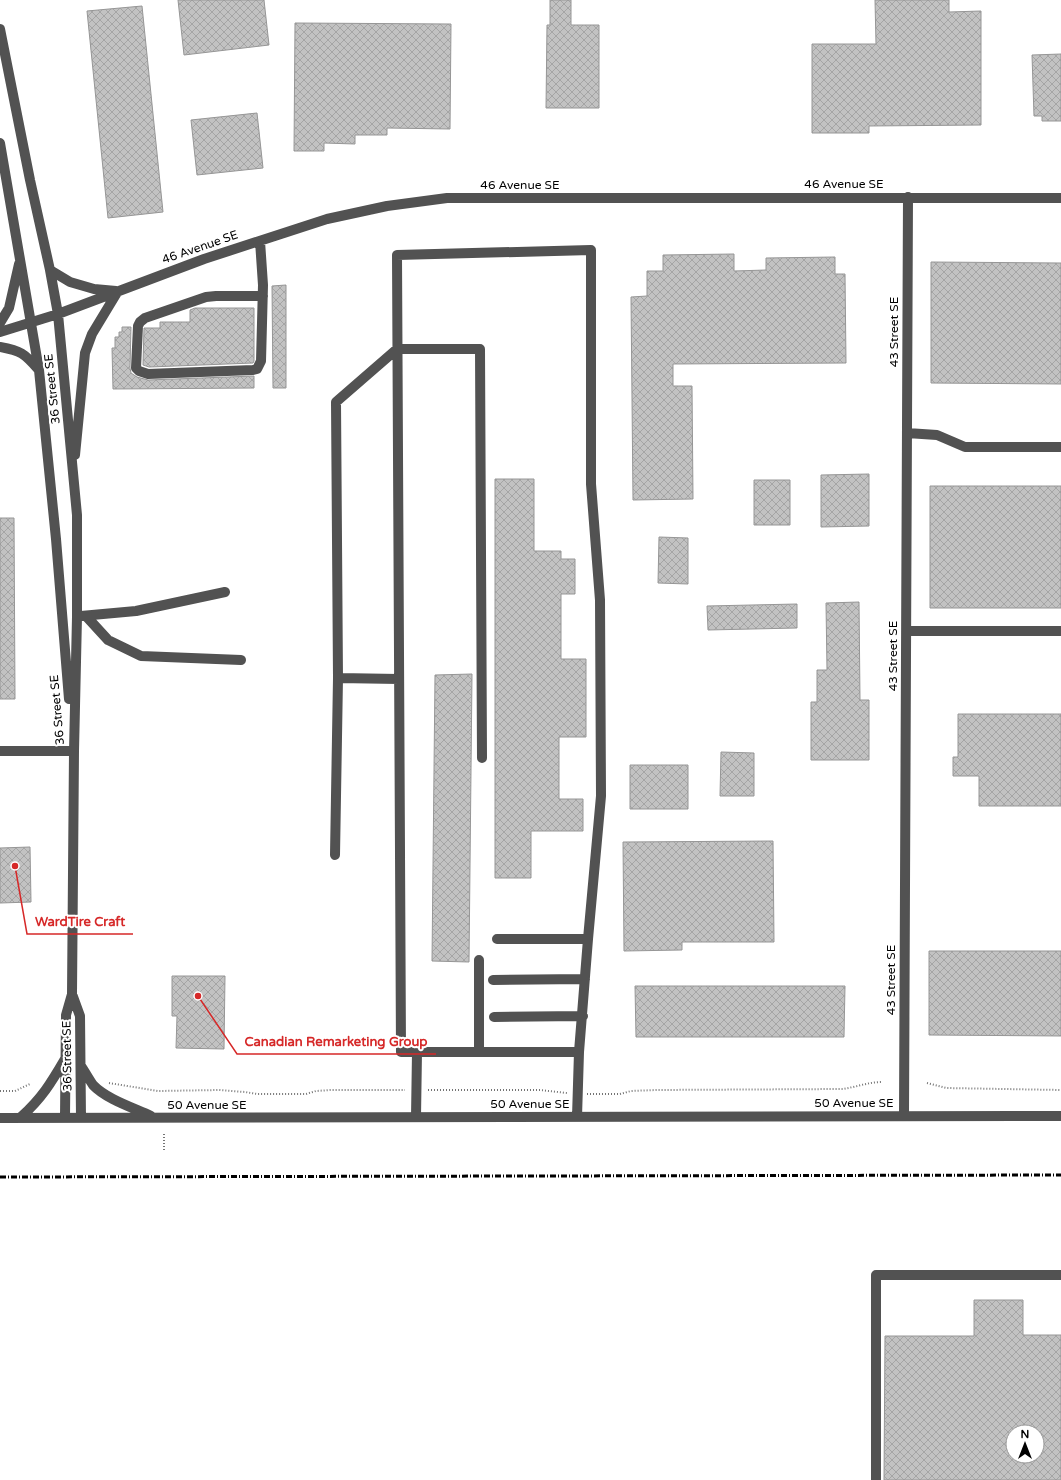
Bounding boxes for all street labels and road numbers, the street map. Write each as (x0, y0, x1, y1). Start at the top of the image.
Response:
street label: 46 Avenue SE (804, 177, 884, 191)
street label: 46 Avenue SE (480, 178, 560, 192)
street label: 46 Avenue SE (160, 227, 240, 267)
street label: 43 Street SE (887, 296, 901, 367)
street label: 36 Street SE (41, 353, 63, 425)
street label: 43 Street SE (886, 620, 900, 691)
street label: 36 Street SE (47, 674, 67, 746)
street label: 43 Street SE (884, 944, 898, 1015)
street label: 36 Street SE (59, 1020, 75, 1091)
street label: 50 Avenue SE (814, 1096, 894, 1110)
street label: 50 Avenue SE (490, 1097, 570, 1111)
street label: 50 Avenue SE (167, 1098, 247, 1112)

